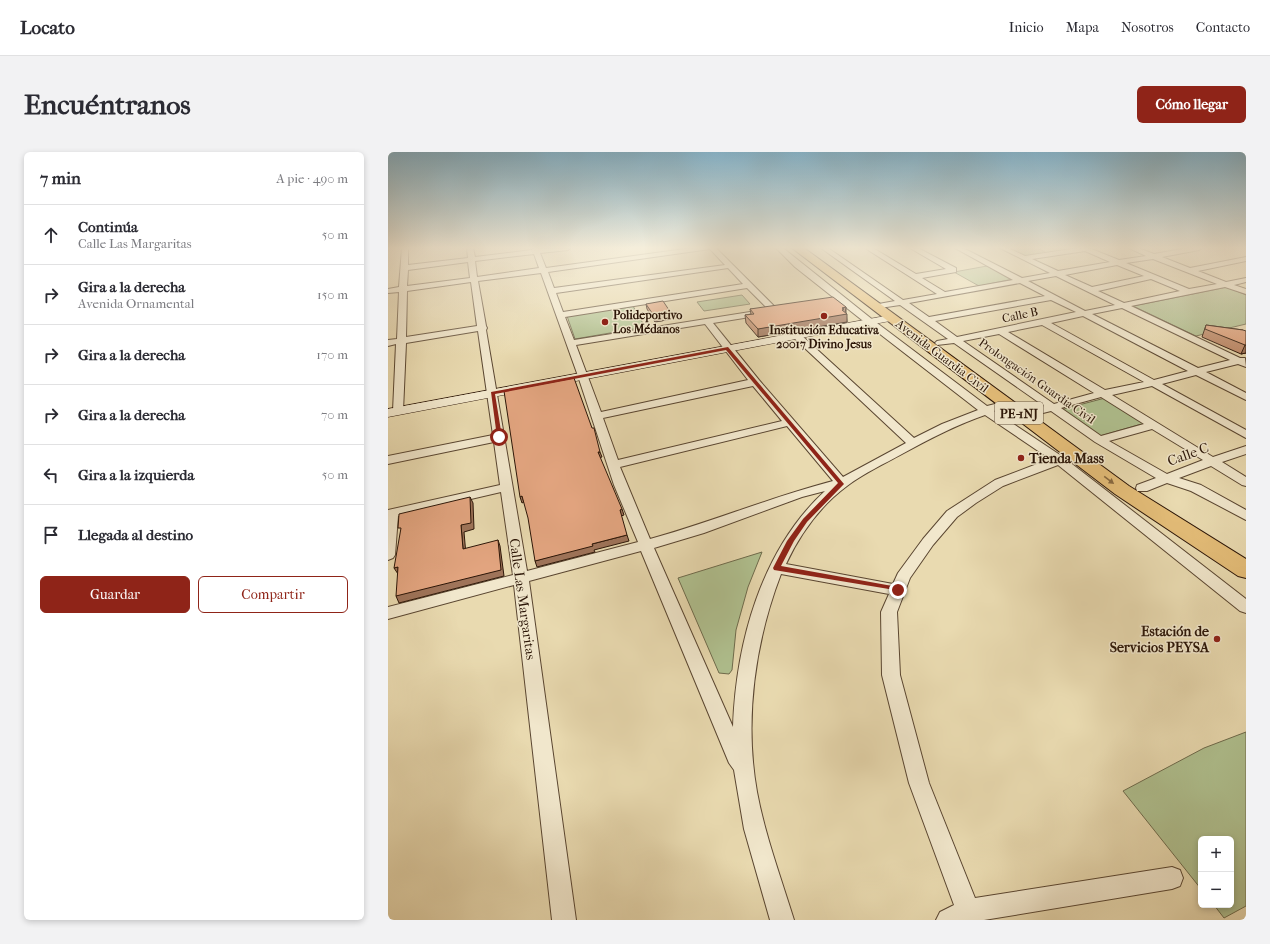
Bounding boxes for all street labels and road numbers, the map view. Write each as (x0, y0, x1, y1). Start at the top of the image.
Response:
street label: Calle B (1001, 304, 1039, 326)
street label: Avenida Guardia Civil (892, 316, 992, 396)
street label: Prolongación Guardia Civil (976, 335, 1098, 427)
road number: PE-1NJ (995, 402, 1043, 424)
street label: Calle C (1165, 439, 1211, 470)
street label: Calle Las Margaritas (506, 537, 539, 661)

